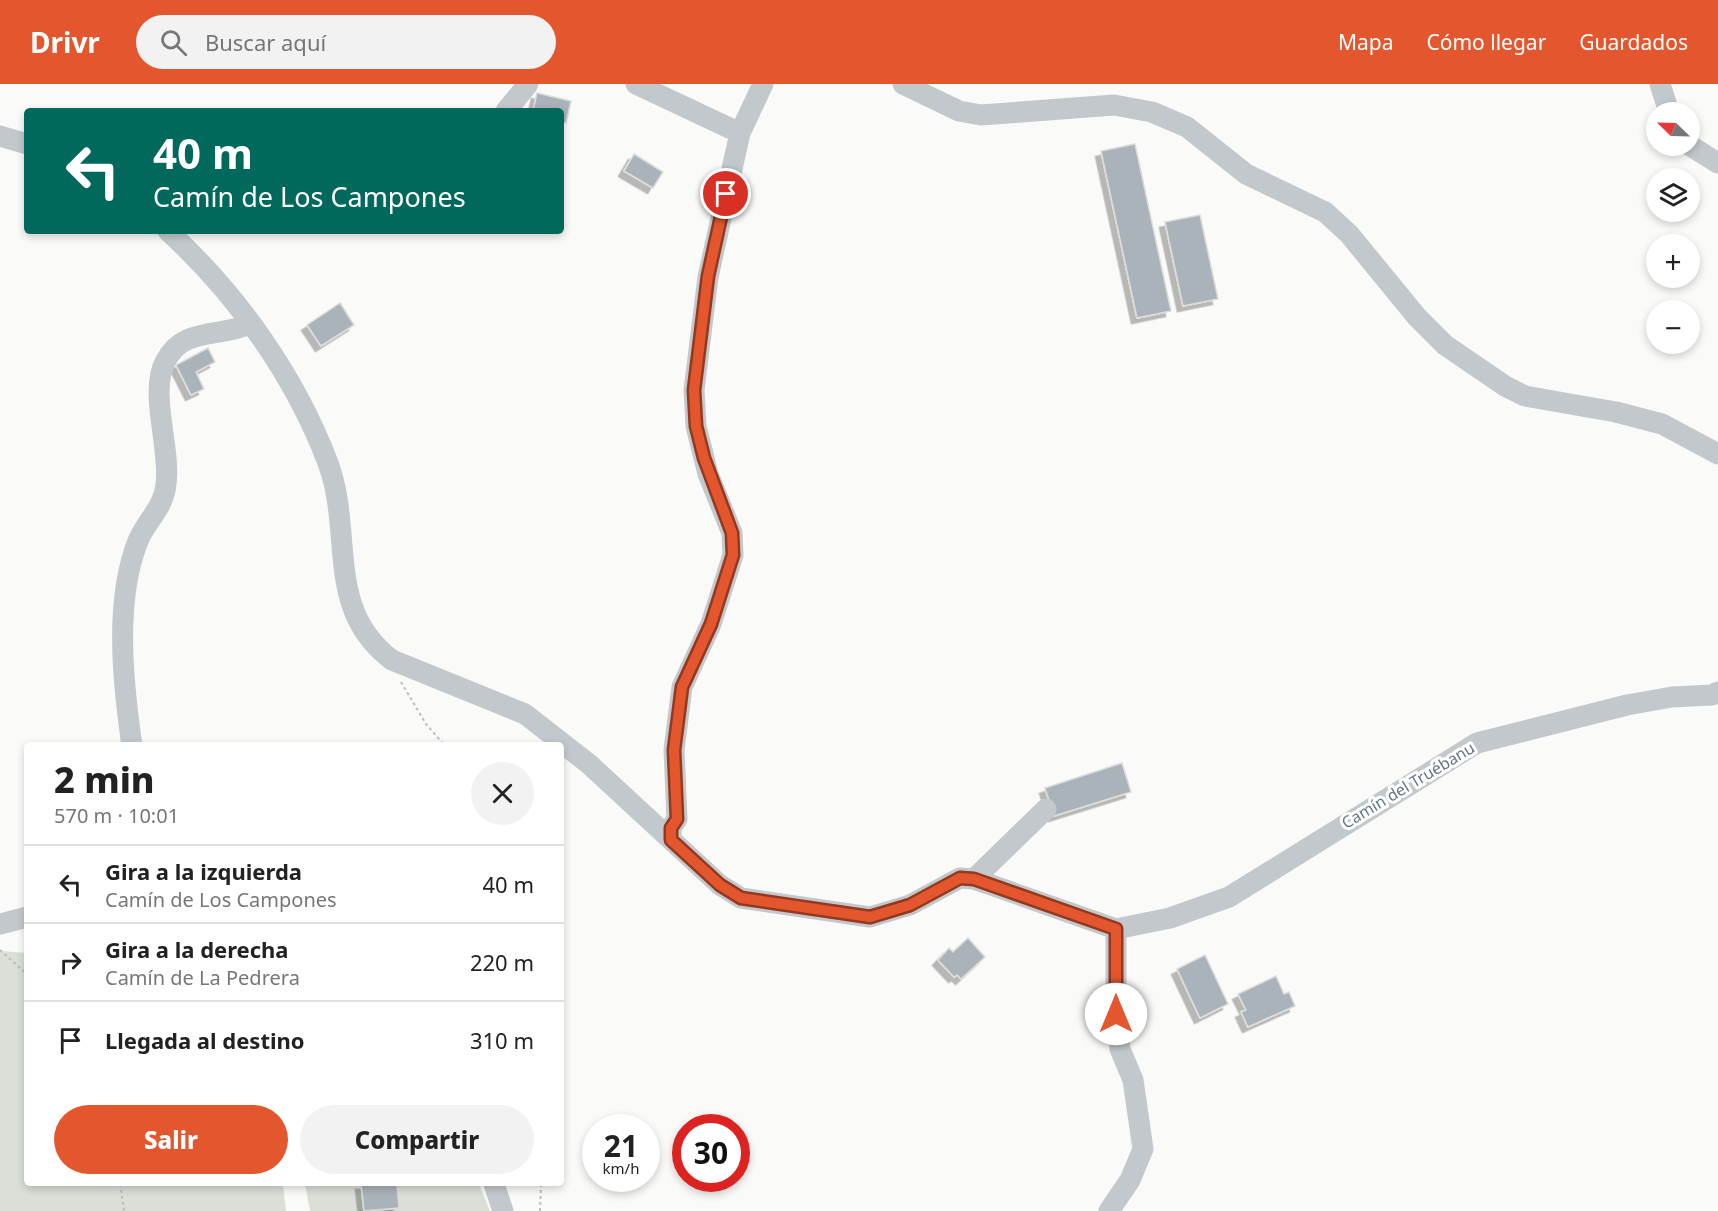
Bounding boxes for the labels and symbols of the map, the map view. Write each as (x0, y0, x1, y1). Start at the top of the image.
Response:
north arrow (1646, 102, 1700, 156)
pin (700, 168, 751, 219)
street label: Camín del Truébanu (1337, 737, 1479, 833)
position arrow (1084, 982, 1148, 1046)
speed limit sign: 30 (672, 1114, 750, 1192)

